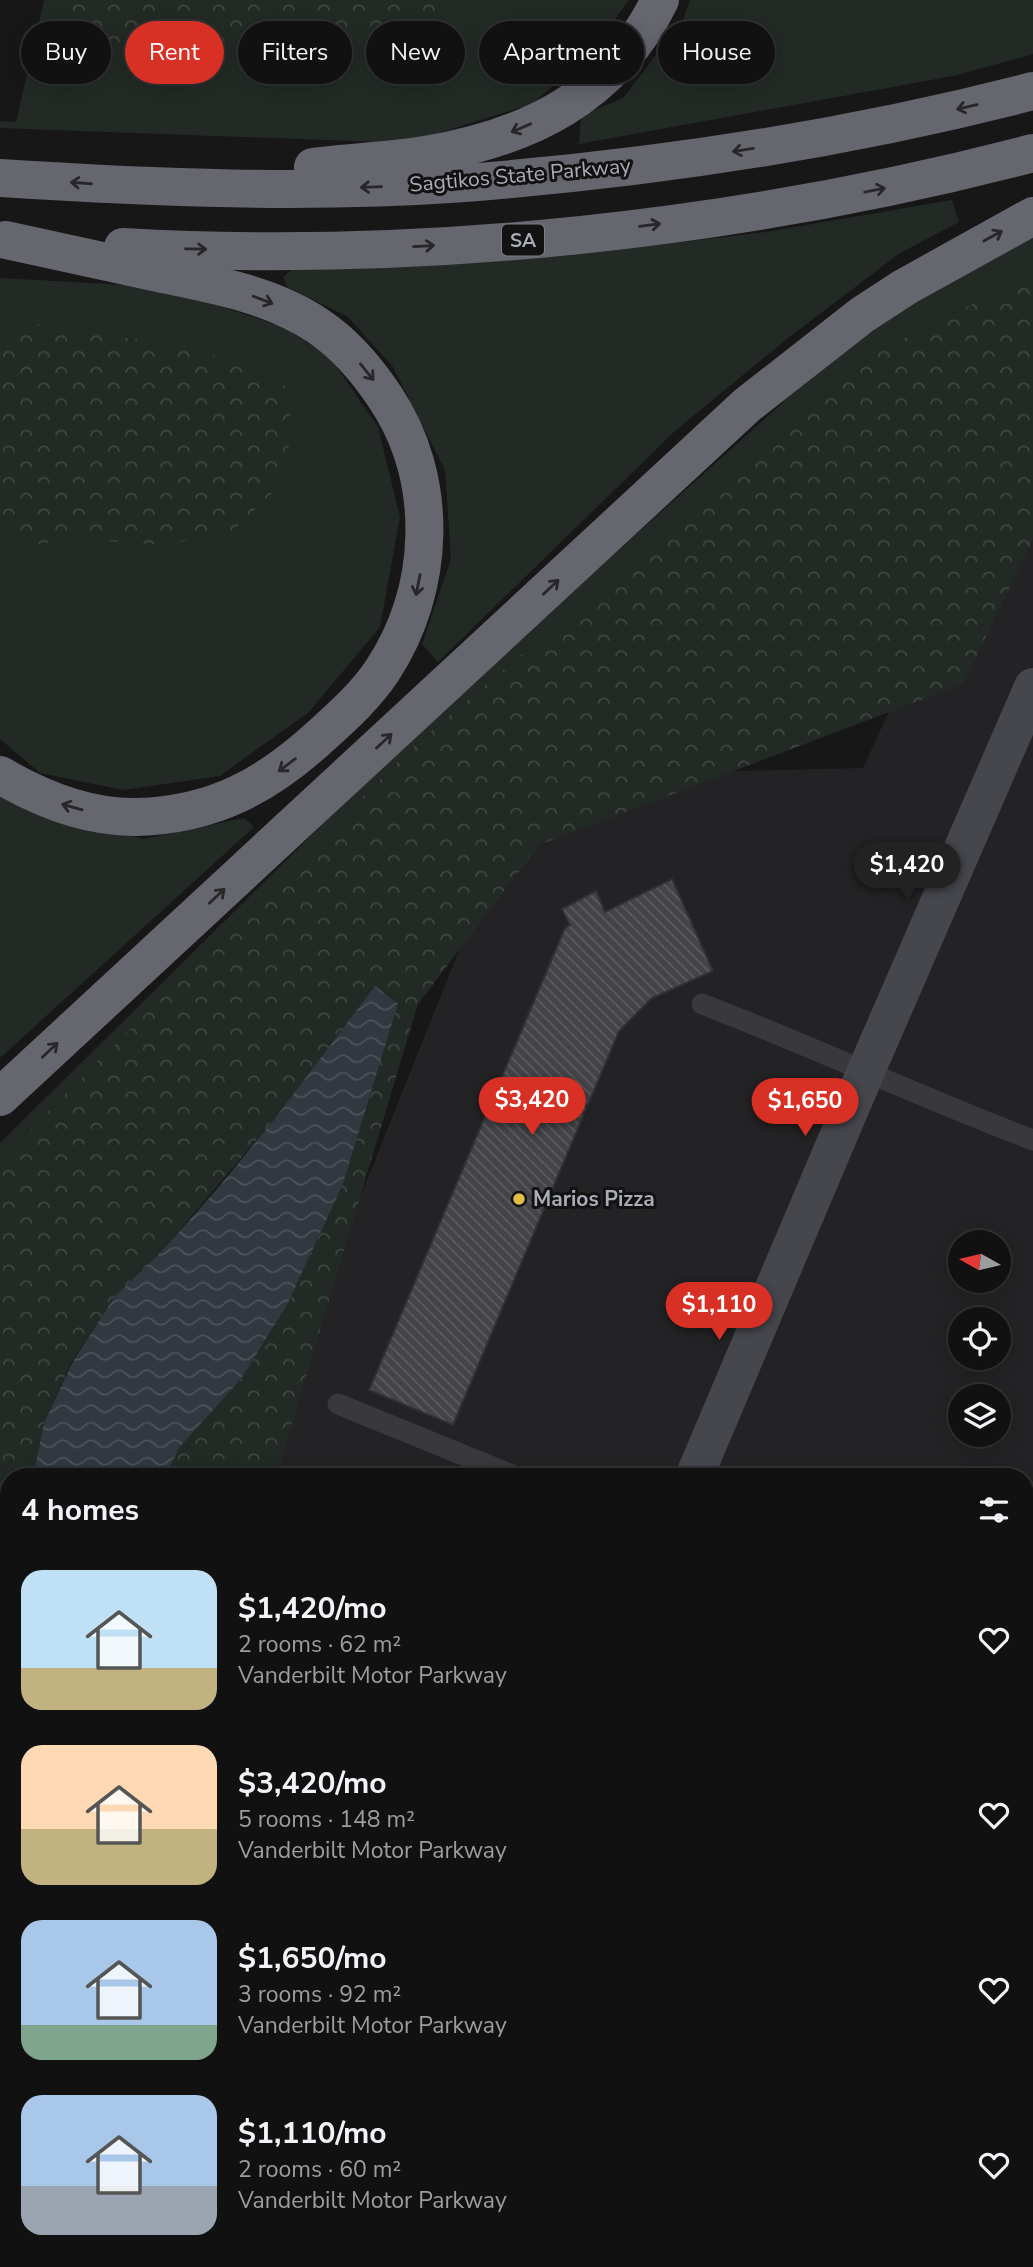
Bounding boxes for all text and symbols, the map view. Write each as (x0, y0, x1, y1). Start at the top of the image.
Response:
chip: Buy (21, 21, 111, 84)
chip: Rent (125, 21, 224, 84)
chip: Filters (238, 21, 352, 84)
chip: New (366, 21, 465, 84)
chip: Apartment (479, 21, 644, 84)
chip: House (658, 21, 775, 84)
one-way arrow (956, 100, 979, 114)
one-way arrow (511, 122, 532, 135)
one-way arrow (732, 144, 755, 157)
street label: Sagtikos State Parkway (408, 151, 632, 199)
one-way arrow (70, 176, 93, 189)
one-way arrow (360, 180, 383, 193)
one-way arrow (863, 182, 886, 196)
one-way arrow (638, 219, 661, 232)
road number: SA (502, 224, 544, 256)
one-way arrow (983, 229, 1003, 243)
one-way arrow (412, 239, 434, 252)
one-way arrow (185, 242, 208, 256)
one-way arrow (252, 294, 273, 307)
one-way arrow (359, 363, 375, 381)
one-way arrow (411, 573, 424, 596)
one-way arrow (542, 579, 560, 595)
one-way arrow (375, 733, 392, 750)
one-way arrow (279, 758, 297, 773)
one-way arrow (61, 800, 84, 813)
pin: $1,420 (850, 842, 964, 902)
text: $1,420 (870, 849, 944, 880)
one-way arrow (208, 887, 225, 904)
one-way arrow (41, 1042, 58, 1059)
pin: $3,420 (475, 1078, 589, 1137)
pin: $1,650 (748, 1078, 862, 1138)
text: $3,420 (495, 1084, 569, 1115)
text: $1,650 (768, 1085, 842, 1116)
place label: Marios Pizza (533, 1185, 655, 1213)
marker: Marios Pizza (511, 1191, 527, 1207)
north arrow (948, 1230, 1012, 1293)
map controls (948, 1230, 1011, 1447)
pin: $1,110 (662, 1282, 776, 1342)
text: $1,110 (682, 1289, 756, 1320)
button: locate (948, 1307, 1011, 1370)
button: layers (948, 1384, 1011, 1447)
text: 4 homes (21, 1490, 139, 1531)
icon: filters (975, 1491, 1013, 1529)
text: $1,420/mo (238, 1588, 387, 1629)
icon: home (77, 1598, 161, 1682)
icon: heart (975, 1621, 1013, 1659)
text: 2 rooms · 62 m² (238, 1629, 401, 1660)
text: Vanderbilt Motor Parkway (238, 1660, 507, 1691)
text: $3,420/mo (238, 1763, 387, 1804)
icon: home (77, 1773, 161, 1857)
icon: heart (975, 1796, 1013, 1834)
text: 5 rooms · 148 m² (238, 1804, 415, 1835)
text: Vanderbilt Motor Parkway (238, 1835, 507, 1866)
text: $1,650/mo (238, 1938, 387, 1979)
icon: home (77, 1948, 161, 2032)
icon: heart (975, 1971, 1013, 2009)
text: 3 rooms · 92 m² (238, 1979, 401, 2010)
text: Vanderbilt Motor Parkway (238, 2010, 507, 2041)
text: $1,110/mo (238, 2113, 387, 2154)
icon: home (77, 2123, 161, 2207)
icon: heart (975, 2146, 1013, 2184)
text: 2 rooms · 60 m² (238, 2154, 401, 2185)
text: Vanderbilt Motor Parkway (238, 2185, 507, 2216)

